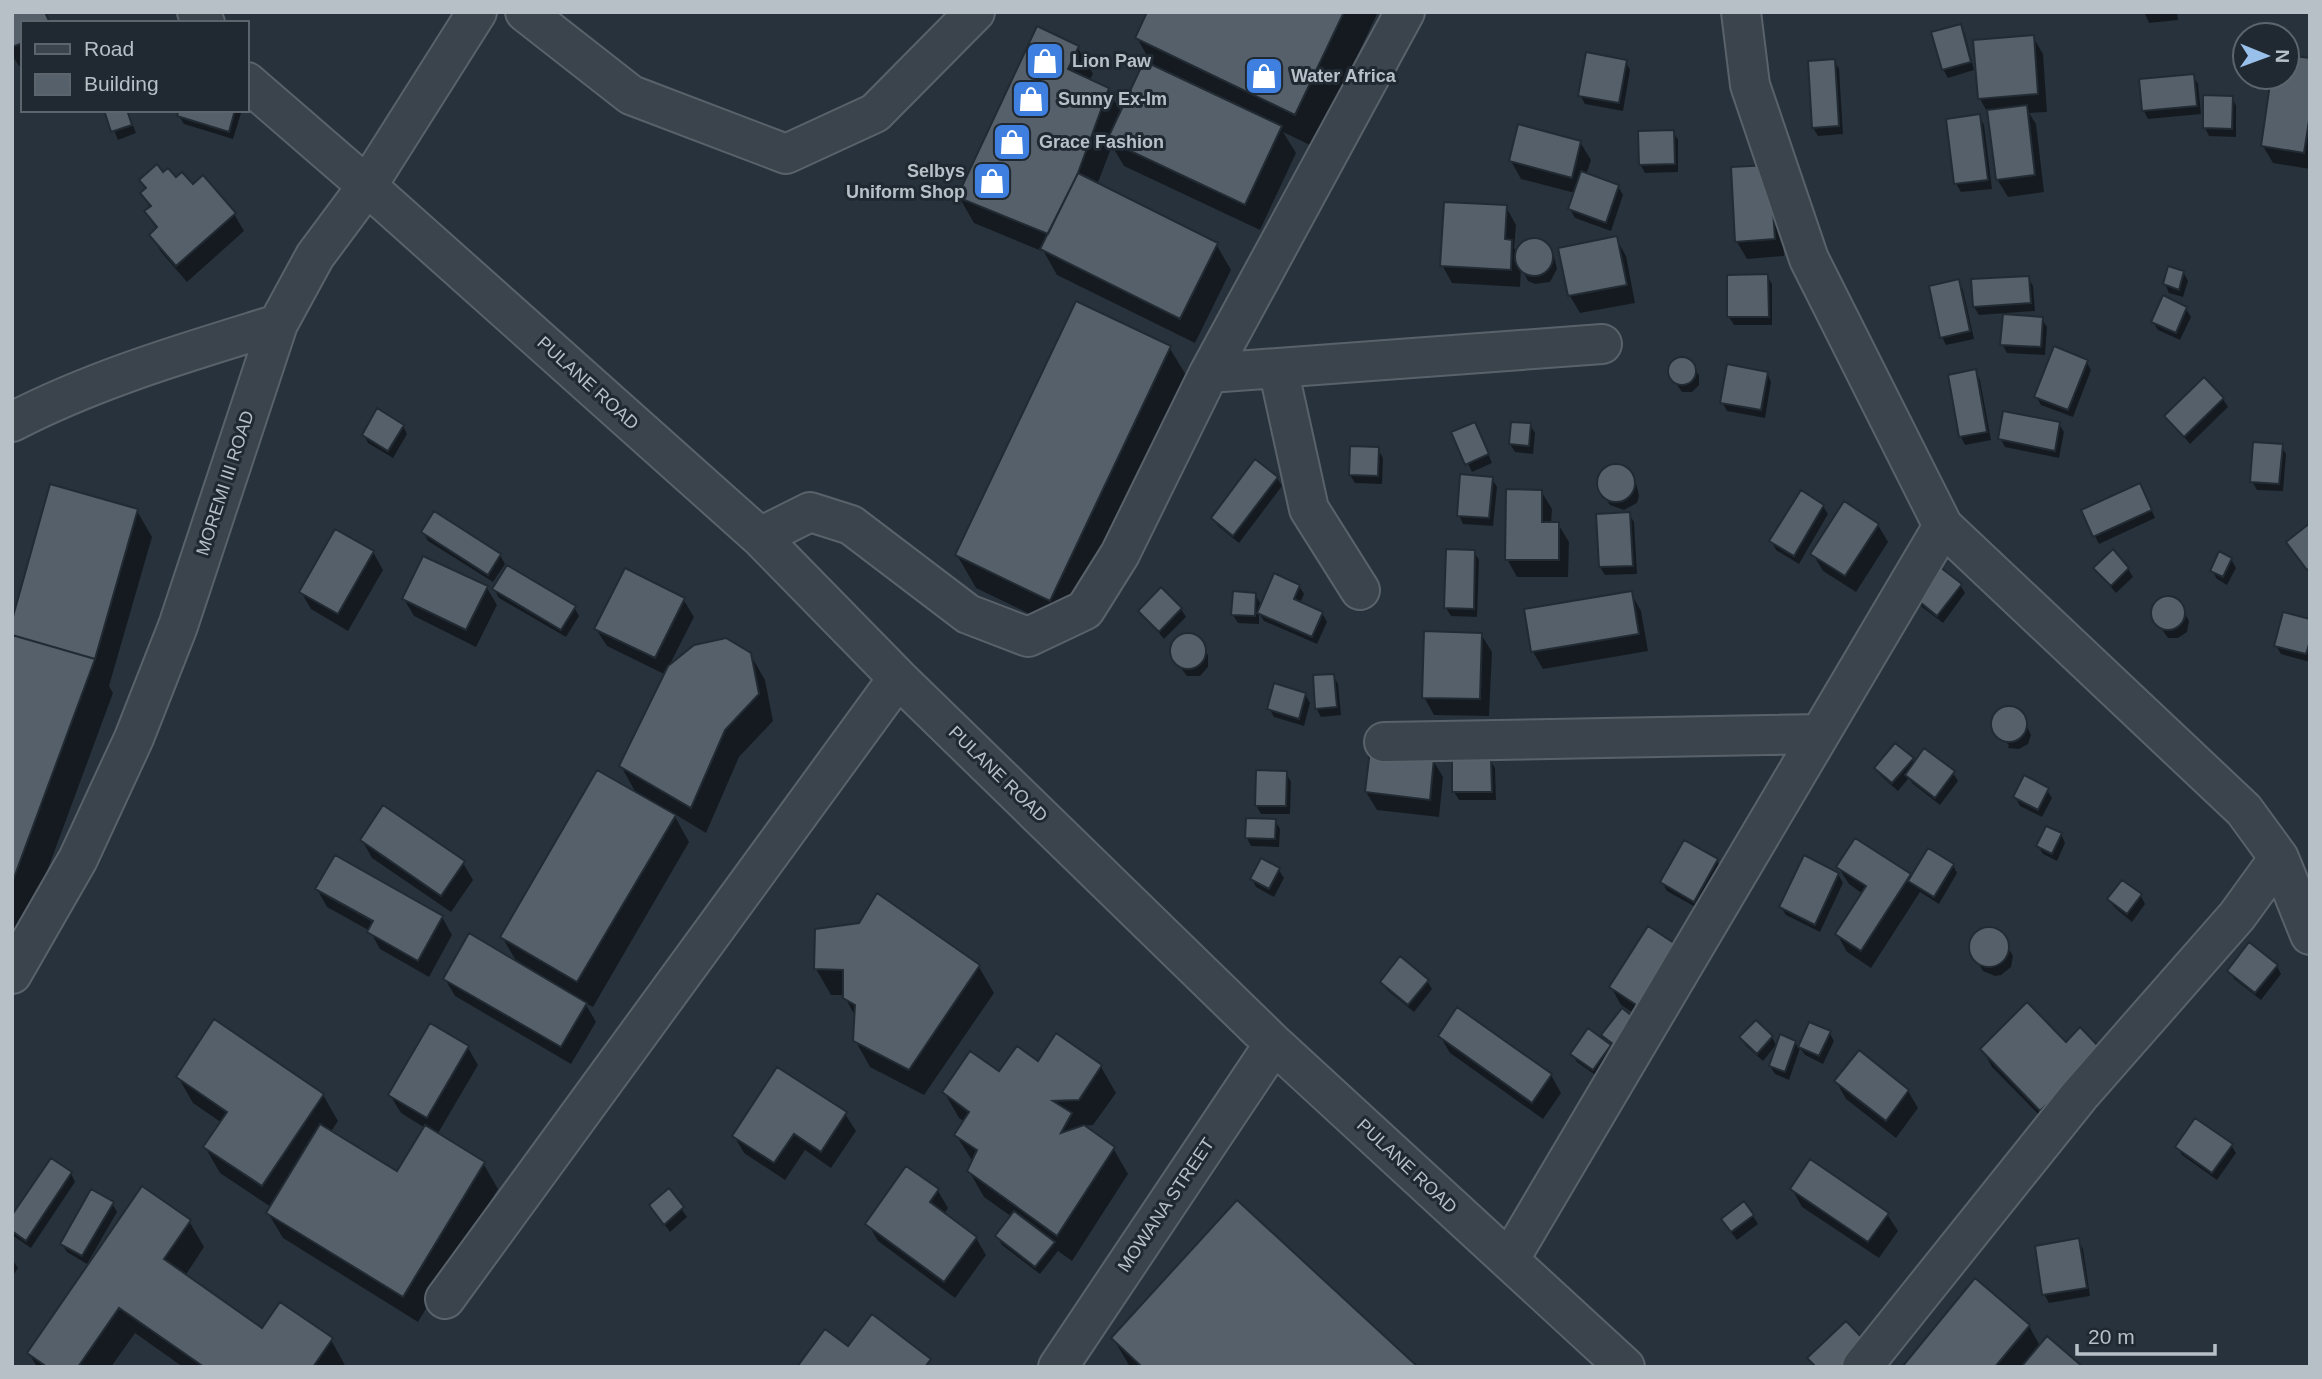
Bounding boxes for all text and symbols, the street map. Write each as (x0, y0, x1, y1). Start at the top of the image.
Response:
legend (21, 21, 248, 112)
north arrow (2231, 21, 2301, 91)
text: Road (84, 37, 134, 60)
shop icon: Lion Paw (1024, 40, 1066, 82)
text: N (2272, 49, 2293, 63)
place label: Lion Paw (1072, 51, 1152, 71)
shop icon: Water Africa (1243, 55, 1285, 97)
place label: Water Africa (1291, 66, 1397, 86)
text: Building (84, 72, 159, 95)
shop icon: Sunny Ex-Im (1010, 78, 1052, 120)
place label: Sunny Ex-Im (1058, 89, 1167, 109)
shop icon: Grace Fashion (991, 121, 1033, 163)
place label: Grace Fashion (1039, 132, 1164, 152)
shop icon: Selbys Uniform Shop (971, 160, 1013, 202)
place label: Selbys Uniform Shop (846, 161, 965, 202)
street label: PULANE ROAD (533, 332, 643, 434)
street label: MOREMI III ROAD (192, 408, 258, 558)
street label: PULANE ROAD (945, 722, 1051, 826)
street label: PULANE ROAD (1353, 1115, 1461, 1217)
street label: MOWANA STREET (1114, 1134, 1218, 1276)
scale bar (2077, 1312, 2215, 1356)
text: 20 m (2088, 1325, 2135, 1348)

